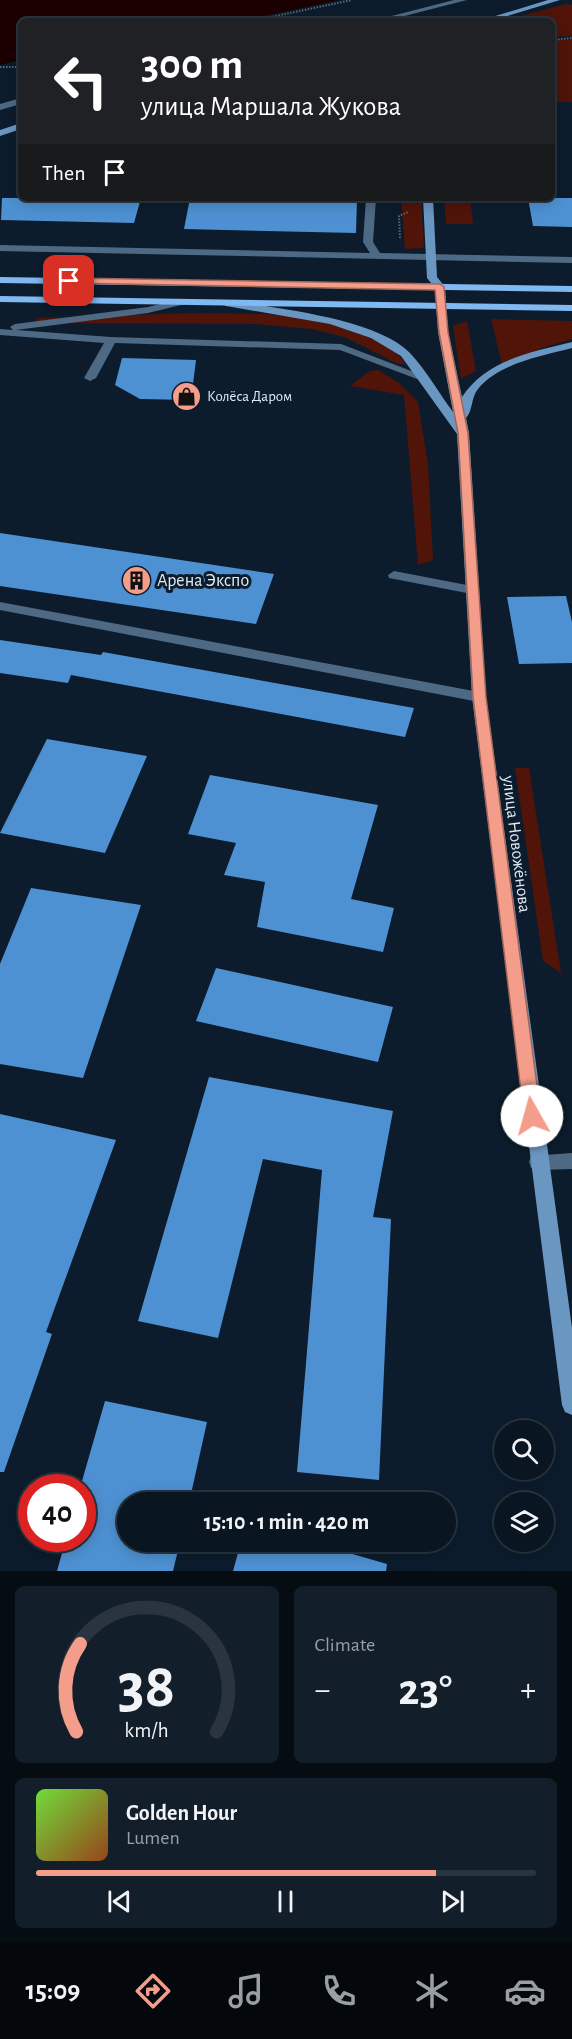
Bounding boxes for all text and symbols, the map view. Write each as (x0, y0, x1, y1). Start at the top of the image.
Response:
icon: left (42, 42, 120, 120)
text: 300 m (141, 44, 243, 86)
text: улица Маршала Жукова (141, 93, 401, 120)
icon: arrive (98, 156, 131, 189)
text: Then (42, 162, 86, 184)
pin (43, 255, 94, 306)
icon: arrive (52, 264, 85, 297)
shop icon: Колёса Даром (170, 380, 202, 412)
place label: Колёса Даром (207, 389, 292, 404)
building icon: Арена Экспо (120, 564, 152, 596)
place label: Арена Экспо (157, 572, 249, 590)
street label: улица Новожёнова (499, 774, 533, 914)
position arrow (500, 1084, 564, 1148)
map controls (494, 1420, 554, 1552)
button: search (494, 1420, 554, 1480)
speed limit sign: 40 (18, 1474, 96, 1552)
button: layers (494, 1492, 554, 1552)
text: 15:10 · 1 min · 420 m (204, 1511, 369, 1533)
text: Climate (315, 1635, 375, 1655)
text: 38 (118, 1656, 176, 1718)
text: 23° (398, 1668, 452, 1713)
text: − (315, 1674, 330, 1707)
text: + (520, 1674, 536, 1707)
text: km/h (125, 1720, 169, 1741)
text: Golden Hour (126, 1802, 237, 1824)
text: Lumen (126, 1828, 180, 1848)
icon: previous (103, 1885, 136, 1918)
icon: pause (269, 1885, 302, 1918)
icon: next (436, 1885, 469, 1918)
icon: directions (132, 1970, 174, 2012)
icon: music (225, 1970, 267, 2012)
icon: phone (318, 1970, 360, 2012)
icon: climate (411, 1970, 453, 2012)
icon: car (504, 1970, 546, 2012)
text: 15:09 (26, 1977, 80, 2004)

